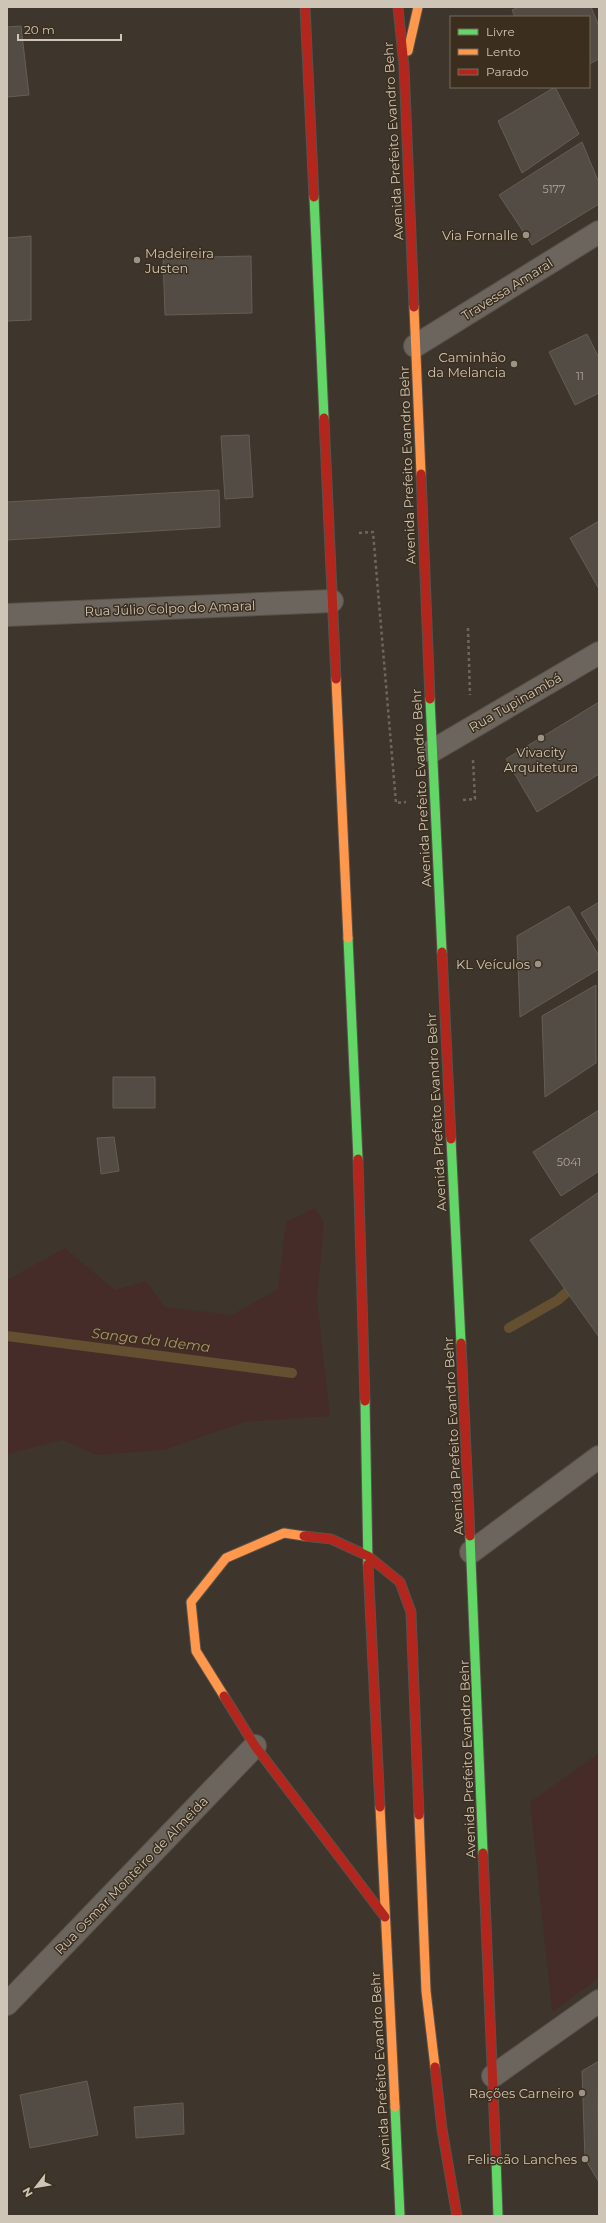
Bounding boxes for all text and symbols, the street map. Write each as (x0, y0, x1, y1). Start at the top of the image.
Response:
scale bar (18, 16, 121, 42)
legend (450, 16, 590, 88)
text: 20 m (24, 22, 55, 37)
text: Livre (486, 24, 515, 39)
street label: Avenida Prefeito Evandro Behr (380, 41, 406, 241)
text: Lento (486, 44, 521, 59)
text: Parado (486, 64, 529, 79)
house number: 5177 (542, 182, 566, 196)
place label: Via Fornalle (442, 227, 518, 243)
marker: Via Fornalle (521, 230, 531, 240)
place label: Madeireira Justen (144, 245, 214, 276)
street label: Travessa Amaral (458, 254, 556, 324)
marker: Madeireira Justen (132, 255, 142, 265)
place label: Caminhão da Melancia (428, 349, 506, 380)
marker: Caminhão da Melancia (509, 359, 519, 369)
street label: Avenida Prefeito Evandro Behr (396, 365, 418, 565)
house number: 11 (576, 369, 584, 383)
street label: Rua Júlio Colpo do Amaral (84, 597, 256, 619)
street label: Rua Tupinambá (466, 669, 564, 735)
street label: Avenida Prefeito Evandro Behr (408, 688, 434, 888)
marker: Vivacity Arquitetura (536, 733, 546, 743)
place label: Vivacity Arquitetura (504, 744, 578, 775)
place label: KL Veículos (456, 956, 530, 972)
marker: KL Veículos (533, 959, 543, 969)
street label: Avenida Prefeito Evandro Behr (423, 1012, 449, 1212)
house number: 5041 (557, 1155, 581, 1169)
water label: Sanga da Idema (91, 1324, 211, 1356)
street label: Avenida Prefeito Evandro Behr (440, 1336, 466, 1536)
street label: Avenida Prefeito Evandro Behr (456, 1659, 478, 1859)
street label: Rua Osmar Monteiro de Almeida (51, 1793, 211, 1957)
street label: Avenida Prefeito Evandro Behr (367, 1971, 393, 2171)
place label: Rações Carneiro (469, 2085, 574, 2101)
marker: Rações Carneiro (577, 2088, 587, 2098)
place label: Feliscão Lanches (467, 2151, 577, 2167)
marker: Feliscão Lanches (580, 2154, 590, 2164)
north arrow (16, 2167, 56, 2207)
text: N (19, 2185, 36, 2200)

